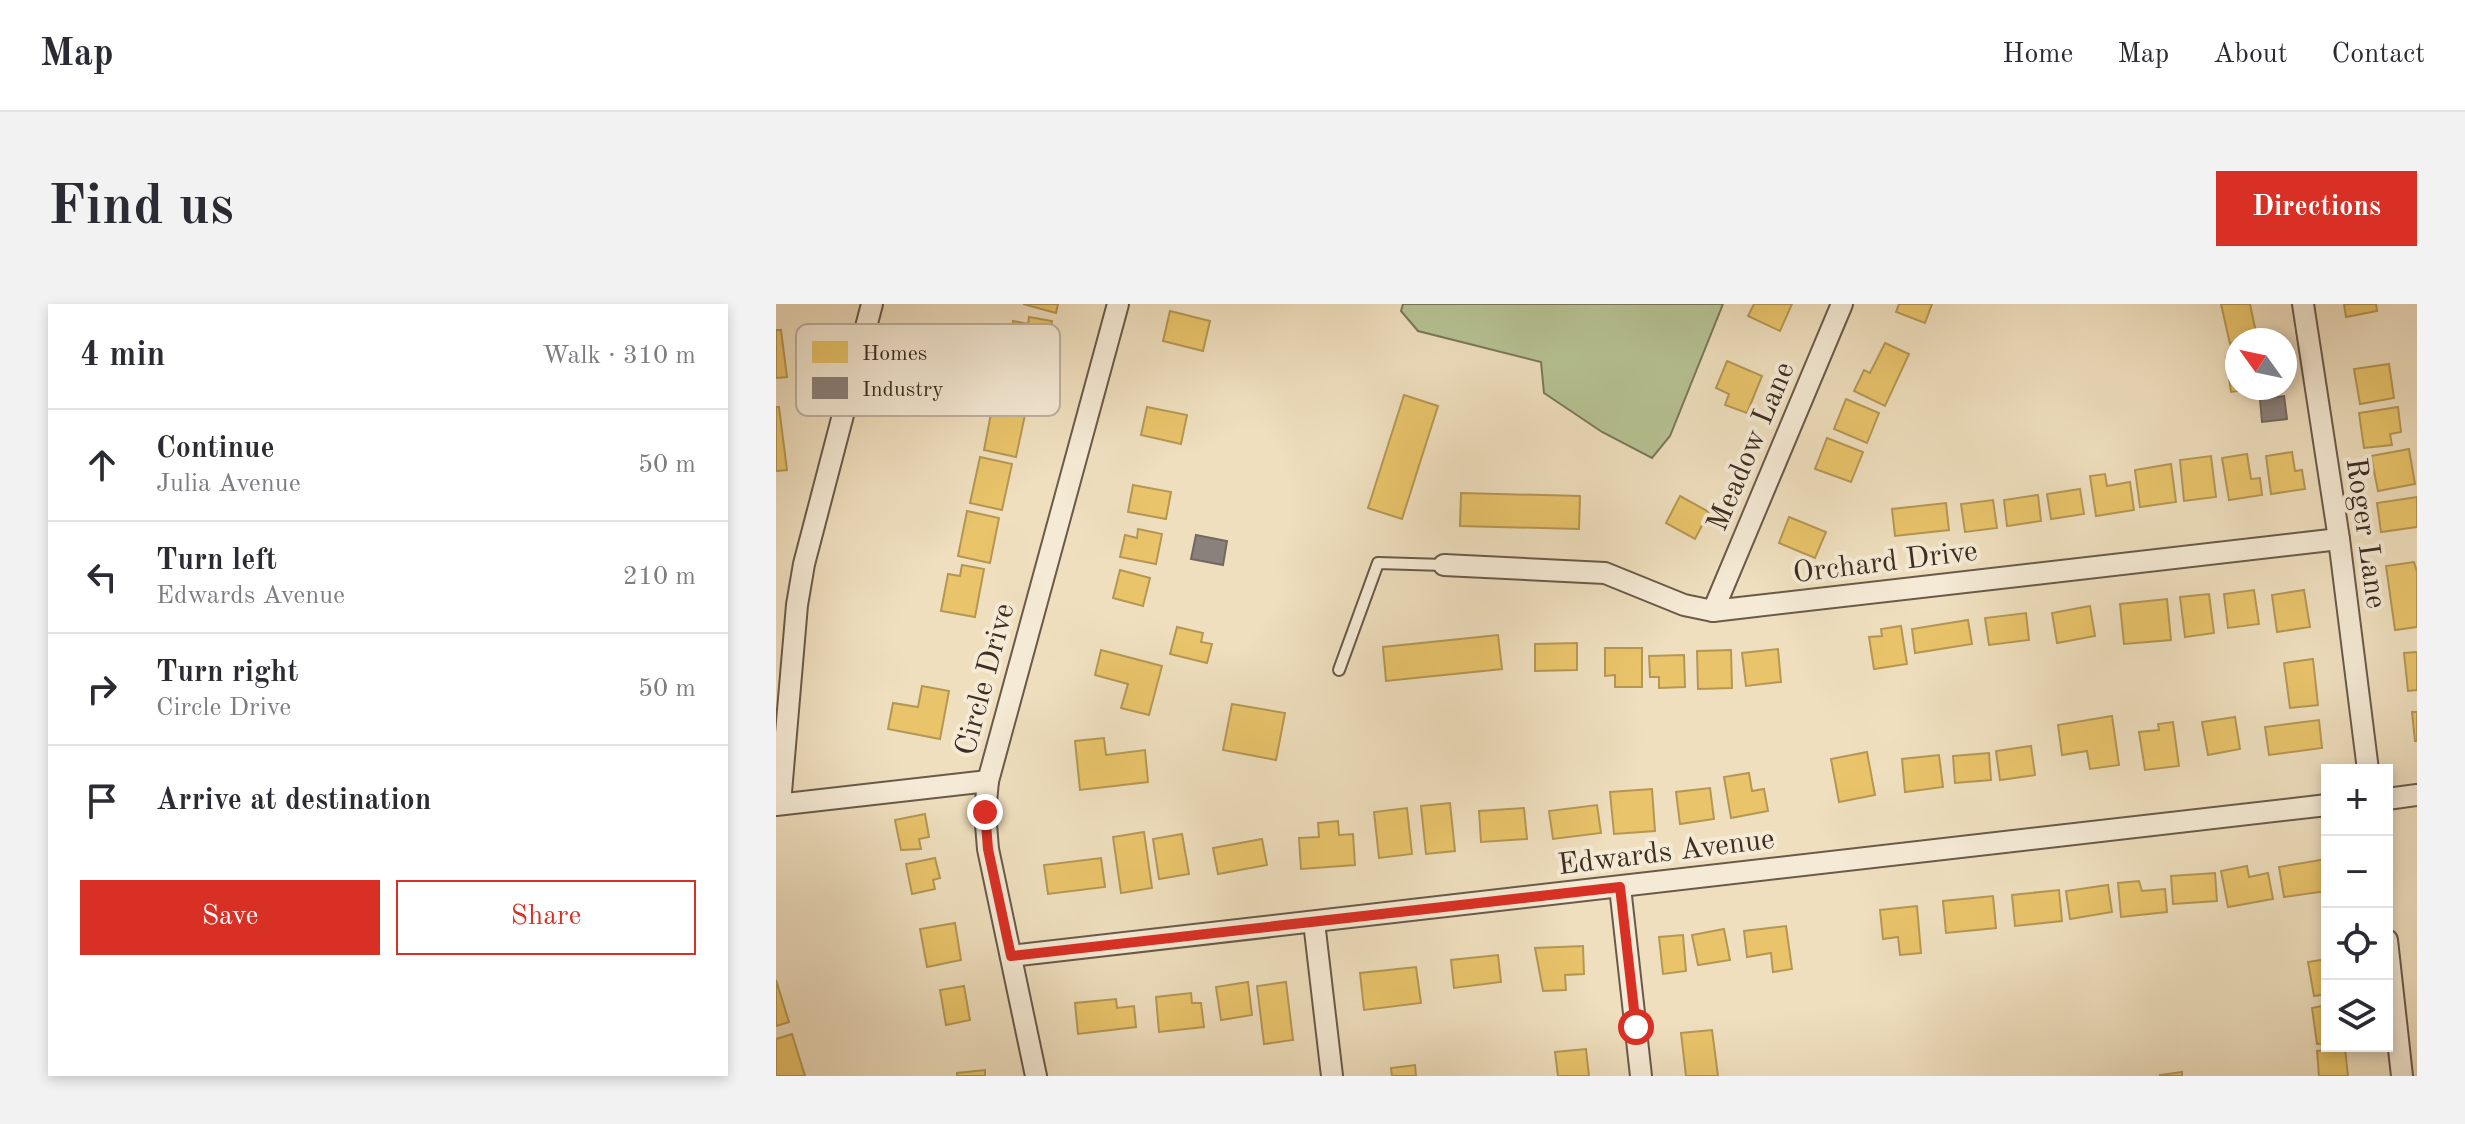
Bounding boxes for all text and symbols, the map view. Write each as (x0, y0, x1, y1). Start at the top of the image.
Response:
text: Map (40, 36, 114, 74)
text: Home (2002, 41, 2073, 69)
text: Map (2117, 41, 2169, 69)
text: About (2213, 41, 2288, 69)
text: Contact (2332, 41, 2425, 69)
button: Directions (2216, 171, 2417, 246)
text: Find us (48, 180, 234, 236)
legend (796, 324, 1060, 416)
north arrow (2225, 328, 2297, 400)
text: 4 min (80, 339, 165, 373)
text: Walk · 310 m (542, 343, 696, 369)
text: Homes (862, 343, 927, 365)
street label: Meadow Lane (1703, 358, 1801, 536)
text: Industry (862, 379, 944, 401)
text: Continue (156, 434, 275, 464)
icon: ahead (80, 443, 124, 487)
text: 50 m (638, 452, 696, 478)
street label: Roger Lane (2340, 456, 2390, 611)
text: Julia Avenue (156, 471, 301, 497)
street label: Orchard Drive (1791, 537, 1979, 589)
text: Turn left (156, 546, 277, 576)
icon: left (80, 555, 124, 599)
text: 210 m (623, 564, 696, 590)
text: Edwards Avenue (156, 583, 345, 609)
street label: Circle Drive (951, 600, 1021, 759)
text: Turn right (156, 658, 298, 688)
icon: right (80, 667, 124, 711)
text: 50 m (638, 676, 696, 702)
text: Circle Drive (156, 695, 291, 721)
map controls (2321, 764, 2393, 1052)
button: + (2321, 764, 2393, 836)
icon: arrive (80, 779, 124, 823)
text: Arrive at destination (156, 786, 431, 816)
route end (967, 794, 1003, 830)
street label: Edwards Avenue (1556, 825, 1776, 881)
button: − (2321, 836, 2393, 908)
button: Save (80, 880, 380, 955)
button: Share (396, 880, 696, 955)
button: locate (2321, 908, 2393, 980)
button: layers (2321, 980, 2393, 1052)
route start (1618, 1009, 1654, 1045)

